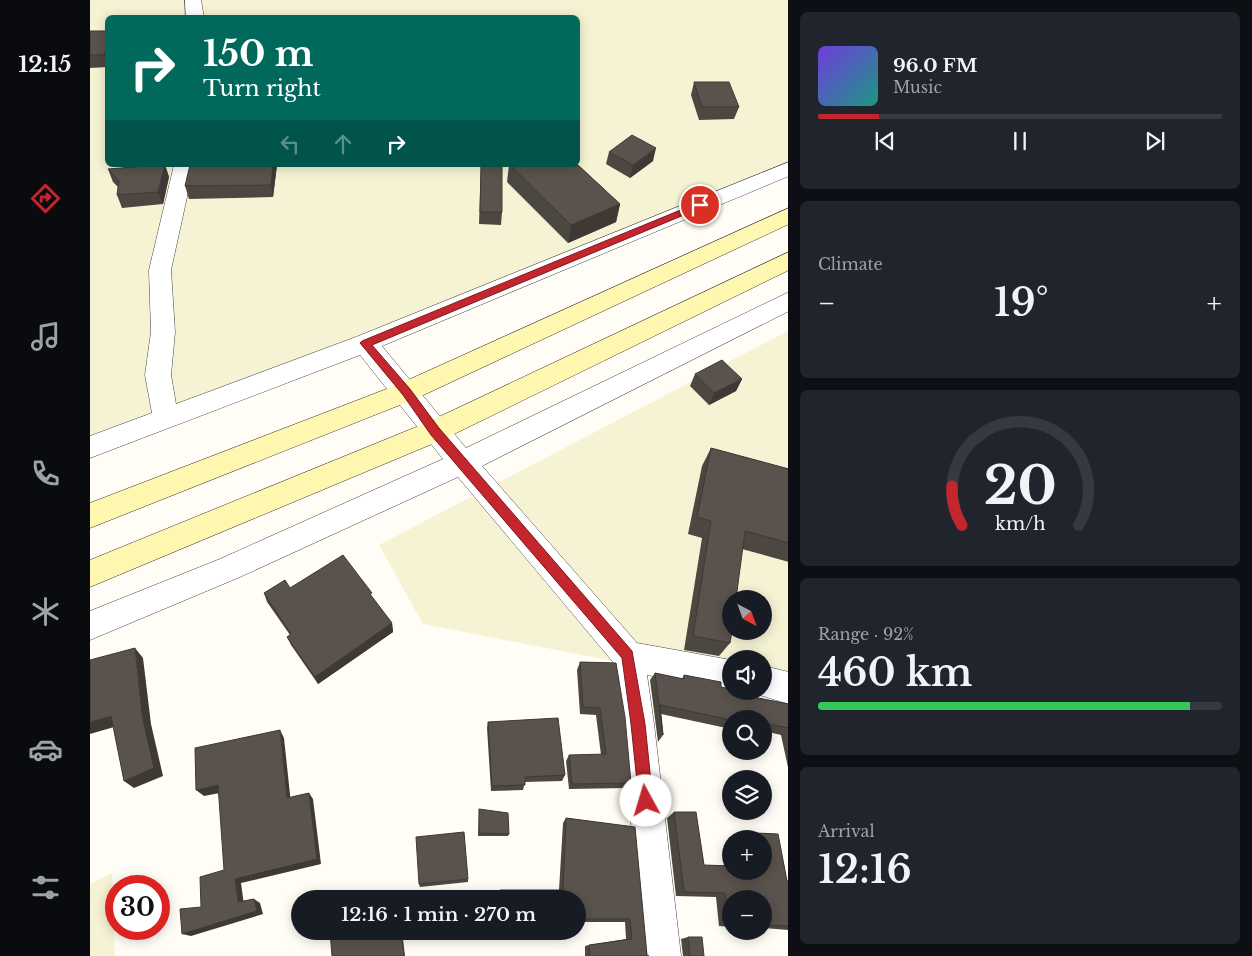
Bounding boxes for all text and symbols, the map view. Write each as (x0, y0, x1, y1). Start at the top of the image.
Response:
text: 150 m (203, 32, 314, 75)
icon: right (120, 35, 185, 100)
text: 12:15 (19, 51, 71, 78)
text: 96.0 FM (893, 54, 977, 77)
text: Turn right (203, 75, 321, 102)
text: Music (893, 77, 942, 97)
icon: previous (871, 127, 899, 155)
icon: pause (1006, 127, 1034, 155)
icon: next (1141, 127, 1169, 155)
icon: left (276, 130, 304, 158)
icon: ahead (329, 130, 357, 158)
icon: right (382, 130, 410, 158)
icon: directions (28, 181, 63, 216)
pin (679, 184, 721, 226)
icon: arrive (686, 191, 714, 219)
text: Climate (818, 254, 883, 274)
text: 19° (994, 279, 1049, 326)
text: − (818, 286, 836, 321)
text: + (1207, 286, 1222, 321)
icon: music (28, 319, 63, 354)
text: 20 (983, 454, 1057, 518)
icon: phone (28, 456, 63, 491)
text: km/h (995, 513, 1045, 535)
north arrow (722, 590, 772, 640)
map controls (722, 590, 772, 940)
icon: climate (28, 594, 63, 629)
text: Range · 92% (818, 624, 914, 644)
text: 460 km (818, 649, 972, 696)
button: sound (722, 650, 772, 700)
button: search (722, 710, 772, 760)
icon: car (28, 732, 63, 767)
button: layers (722, 770, 772, 820)
position arrow (619, 774, 671, 826)
text: Arrival (818, 821, 875, 841)
button: + (722, 830, 772, 880)
text: 12:16 (818, 846, 912, 893)
icon: filters (28, 870, 63, 905)
speed limit sign: 30 (105, 875, 170, 940)
button: − (722, 890, 772, 940)
text: 12:16 · 1 min · 270 m (341, 903, 536, 926)

